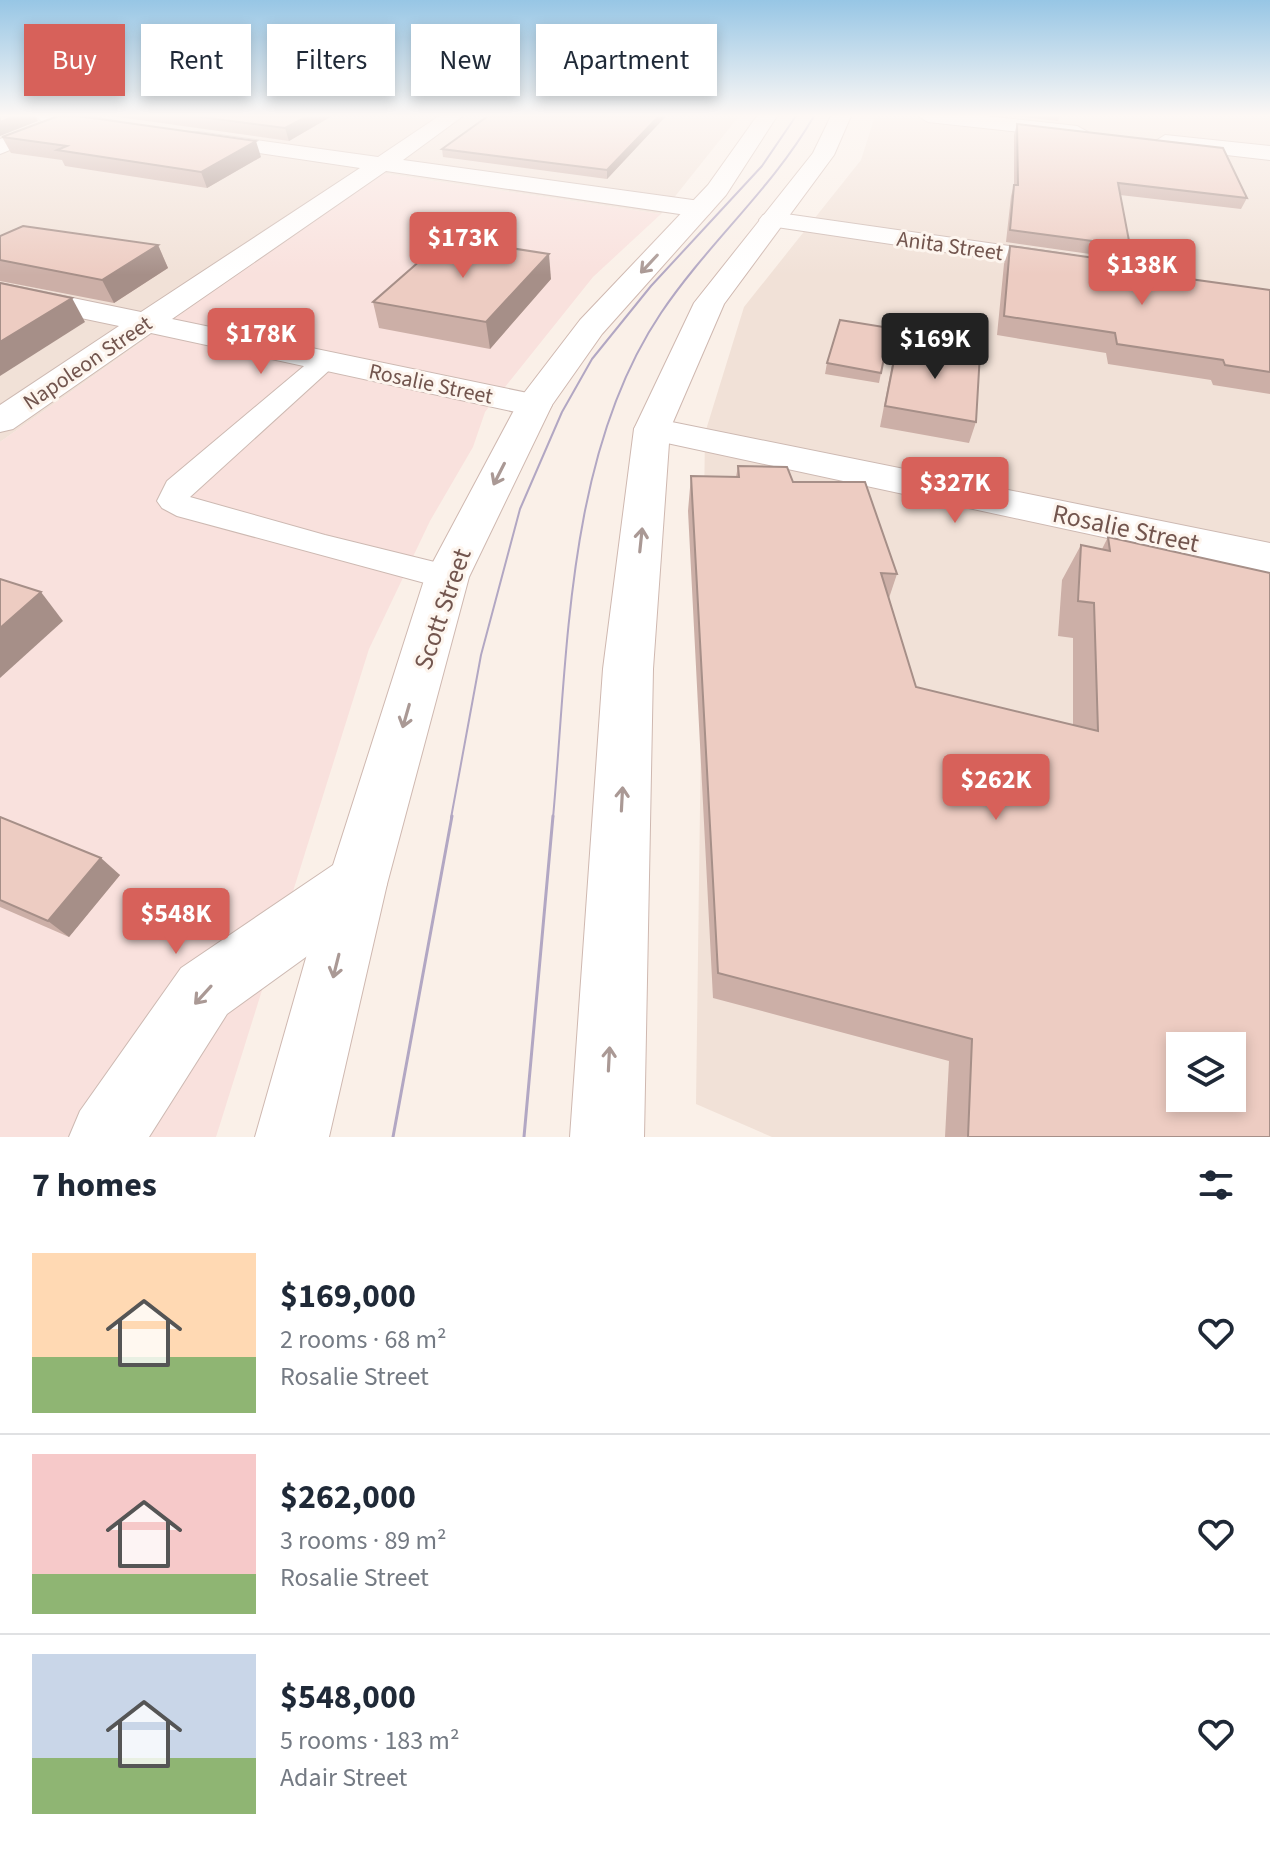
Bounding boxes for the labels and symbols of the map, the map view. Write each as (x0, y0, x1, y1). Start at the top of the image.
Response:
pin: $173K (407, 212, 519, 280)
street label: Anita Street (895, 223, 1006, 269)
pin: $138K (1086, 239, 1198, 307)
one-way arrow (641, 254, 659, 274)
street label: Napoleon Street (17, 307, 159, 418)
pin: $178K (205, 308, 317, 376)
pin: $169K (879, 313, 991, 381)
street label: Rosalie Street (366, 355, 496, 413)
pin: $327K (899, 457, 1011, 525)
one-way arrow (491, 462, 506, 486)
street label: Rosalie Street (1049, 495, 1203, 562)
one-way arrow (634, 527, 649, 554)
street label: Scott Street (404, 543, 481, 675)
one-way arrow (398, 703, 413, 729)
pin: $262K (940, 754, 1052, 822)
one-way arrow (614, 786, 629, 813)
pin: $548K (120, 888, 232, 956)
one-way arrow (327, 953, 342, 979)
one-way arrow (194, 985, 213, 1005)
one-way arrow (602, 1046, 617, 1073)

